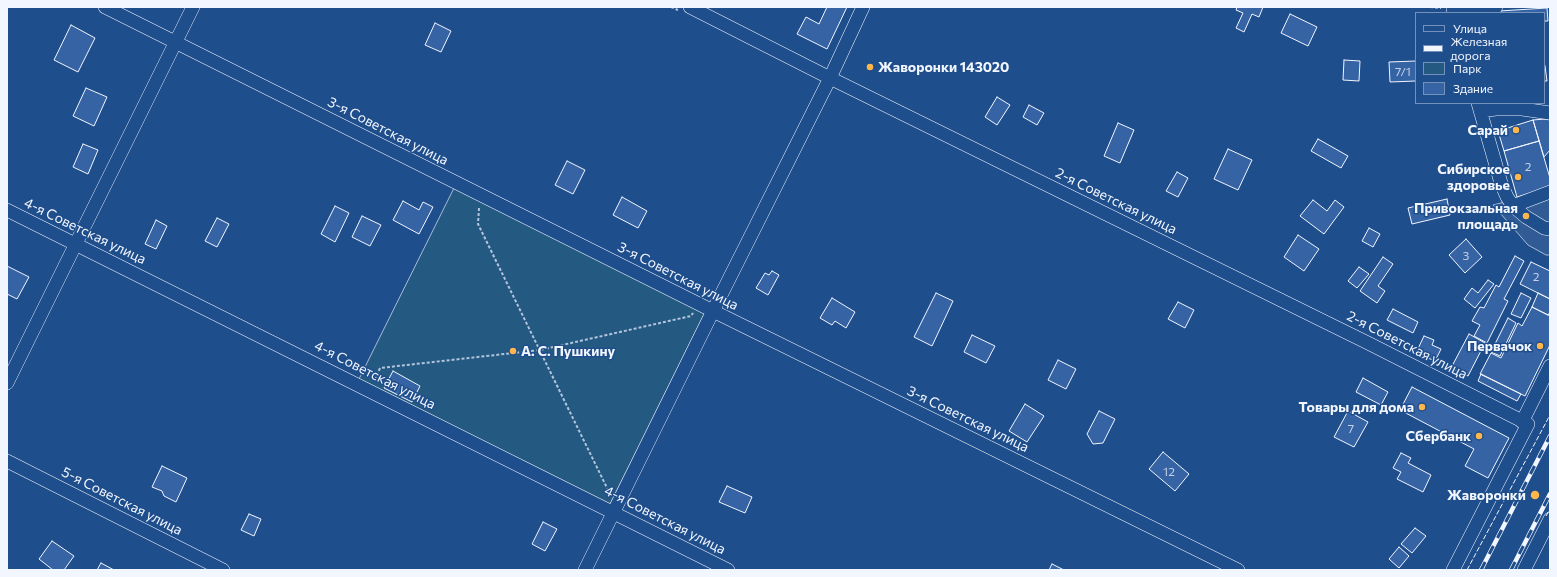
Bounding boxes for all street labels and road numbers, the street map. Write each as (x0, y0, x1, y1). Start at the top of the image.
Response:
street label: 3-я Советская улица (325, 93, 451, 169)
street label: 2-я Советская улица (1053, 164, 1179, 238)
street label: 4-я Советская улица (21, 194, 149, 268)
street label: 3-я Советская улица (615, 238, 741, 314)
street label: 2-я Советская улица (1344, 307, 1470, 383)
street label: 4-я Советская улица (312, 337, 438, 413)
street label: 3-я Советская улица (904, 382, 1032, 456)
street label: 5-я Советская улица (59, 463, 185, 539)
street label: 4-я Советская улица (602, 482, 728, 558)

